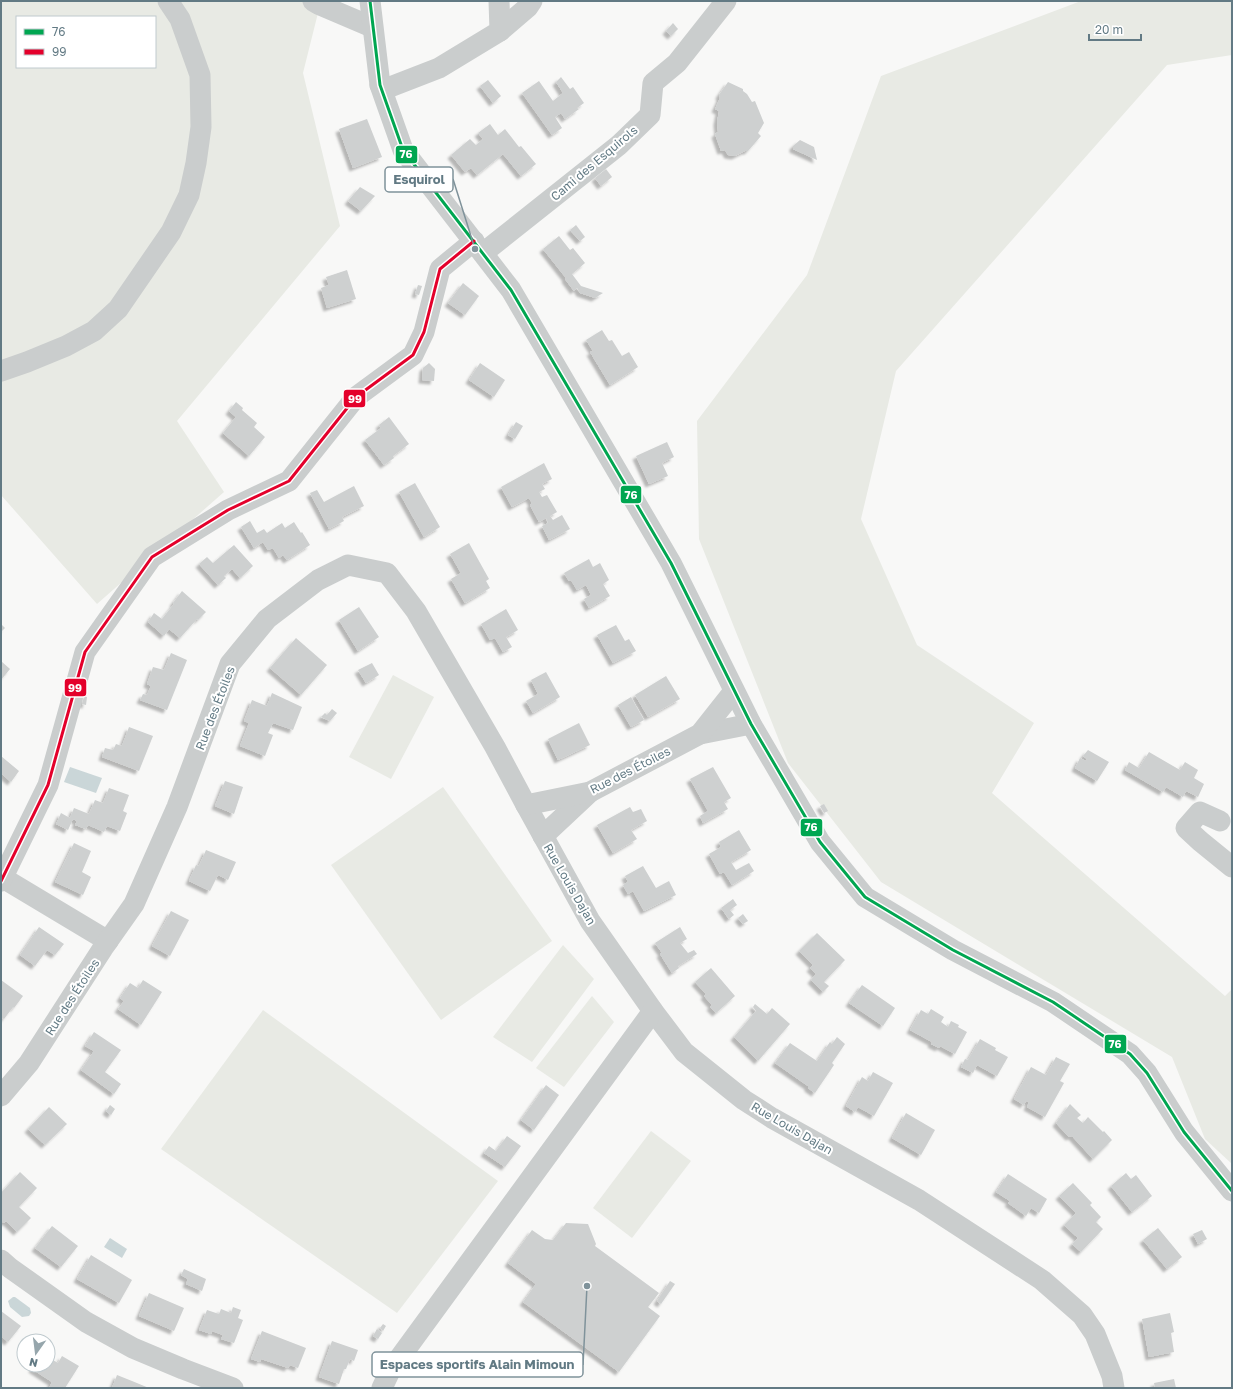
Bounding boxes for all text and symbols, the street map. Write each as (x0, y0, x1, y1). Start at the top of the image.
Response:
legend (16, 16, 156, 68)
scale bar (1089, 16, 1141, 42)
text: 20 m (1095, 22, 1123, 37)
text: 76 (52, 24, 66, 39)
text: 99 (52, 44, 67, 59)
street label: Cami des Esquirols (547, 122, 641, 204)
line badge: 76 (395, 145, 418, 164)
text: 76 (400, 147, 413, 160)
callout: Esquirol (385, 167, 453, 192)
text: Esquirol (393, 171, 445, 187)
line badge: 99 (343, 389, 366, 408)
text: 99 (348, 392, 362, 405)
line badge: 76 (620, 485, 642, 504)
text: 76 (625, 488, 638, 501)
street label: Rue des Étoiles (192, 664, 238, 752)
line badge: 99 (64, 678, 87, 697)
text: 99 (68, 681, 82, 694)
street label: Rue des Étoiles (587, 743, 673, 797)
line badge: 76 (800, 818, 823, 837)
text: 76 (805, 820, 818, 833)
street label: Rue Louis Dajan (541, 841, 599, 927)
street label: Rue des Étoiles (42, 956, 102, 1038)
line badge: 76 (1104, 1034, 1127, 1054)
text: 76 (1109, 1037, 1122, 1050)
street label: Rue Louis Dajan (749, 1099, 835, 1157)
north arrow (16, 1333, 56, 1373)
callout: Espaces sportifs Alain Mimoun (372, 1352, 583, 1377)
text: N (28, 1356, 39, 1371)
text: Espaces sportifs Alain Mimoun (380, 1356, 574, 1372)

